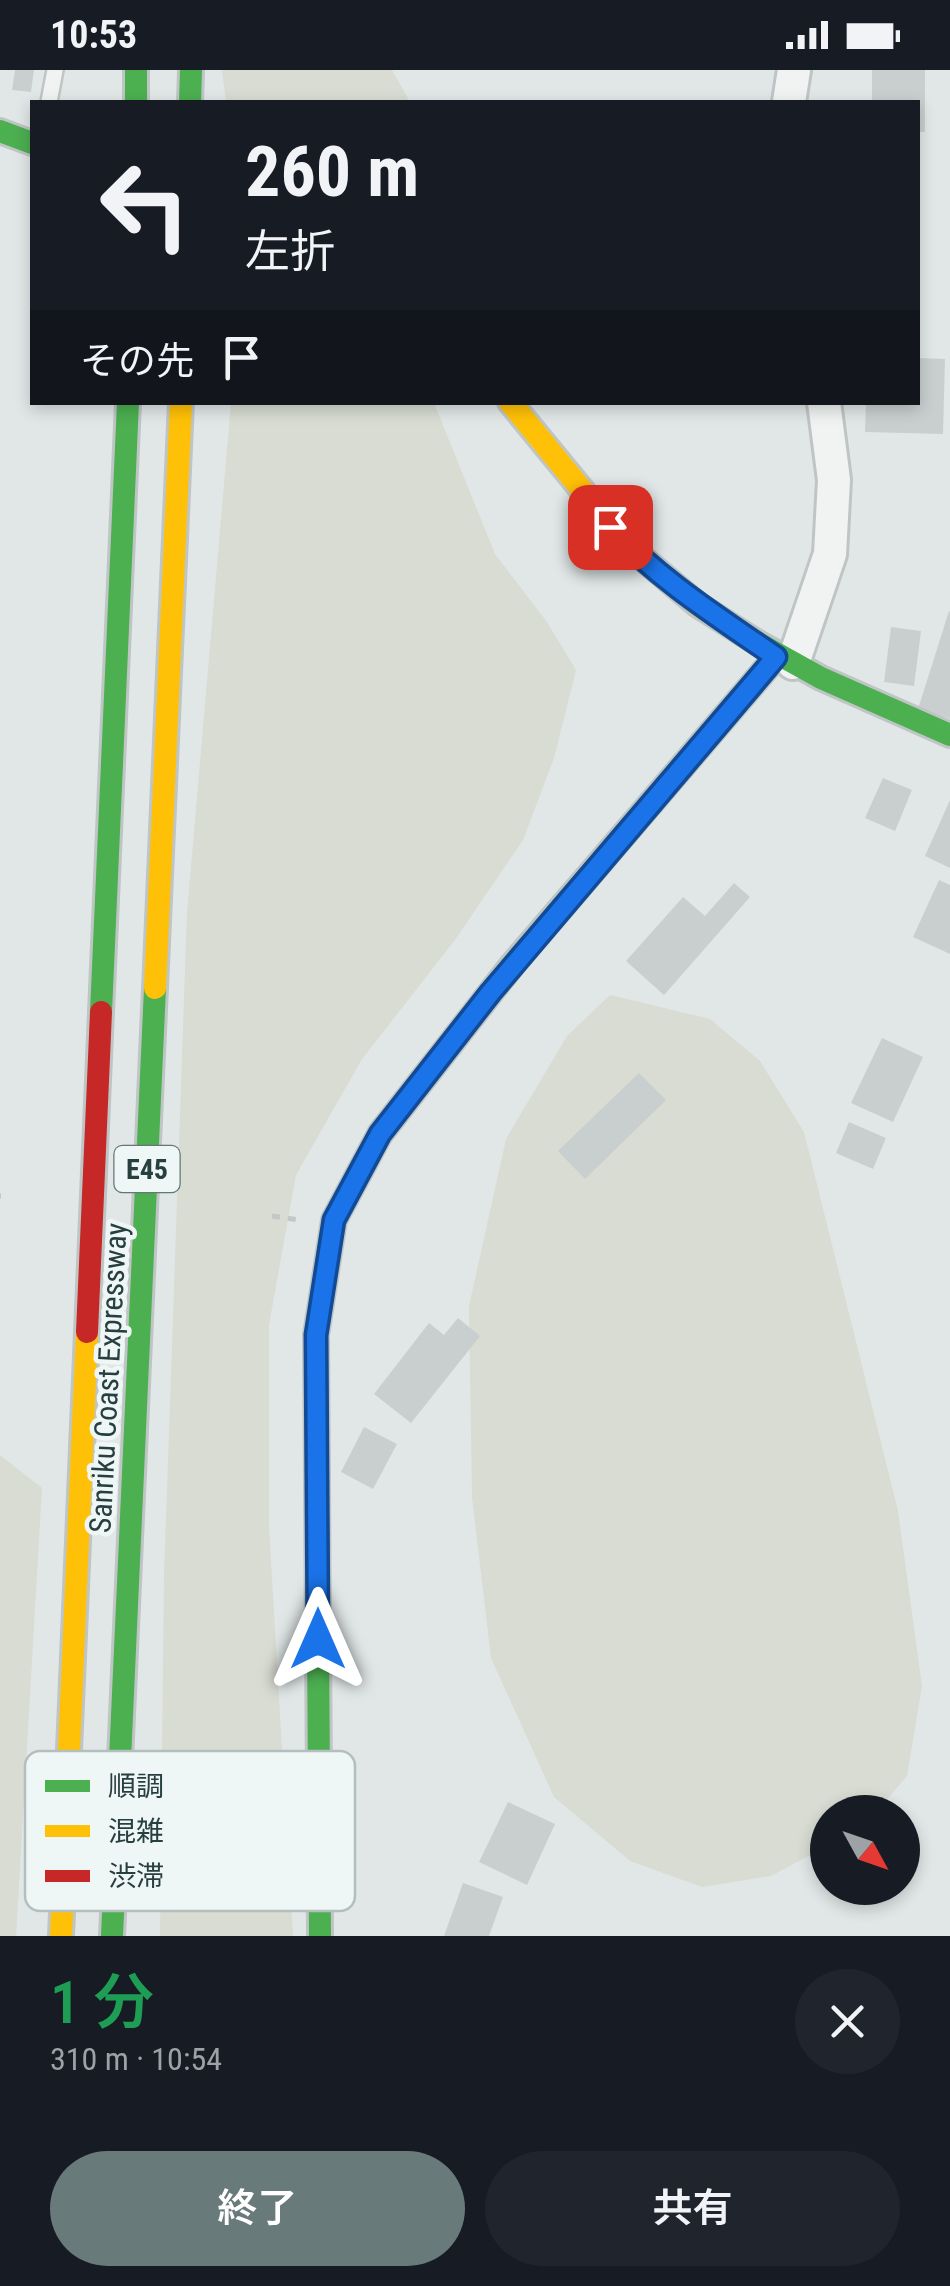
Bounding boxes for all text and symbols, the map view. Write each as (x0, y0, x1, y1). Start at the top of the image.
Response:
text: 10:53 (50, 13, 137, 57)
text: 260 m (245, 131, 419, 213)
icon: left (80, 140, 210, 270)
text: 左折 (245, 225, 335, 278)
icon: arrive (214, 330, 269, 385)
text: その先 (80, 339, 194, 383)
pin (568, 485, 653, 570)
icon: arrive (583, 500, 638, 555)
road number: E45 (114, 1146, 180, 1192)
street label: Sanriku Coast Expressway (82, 1222, 134, 1534)
position arrow (266, 1587, 370, 1691)
legend (25, 1751, 355, 1911)
text: 順調 (108, 1770, 164, 1803)
north arrow (810, 1795, 920, 1905)
map controls (810, 1795, 920, 1905)
text: 混雑 (108, 1815, 164, 1848)
text: 渋滞 (108, 1860, 164, 1893)
text: 1 分 (50, 1967, 154, 2038)
button: close (795, 1969, 900, 2074)
text: 310 m · 10:54 (50, 2040, 222, 2078)
button: 終了 (50, 2151, 465, 2266)
button: 共有 (485, 2151, 900, 2266)

